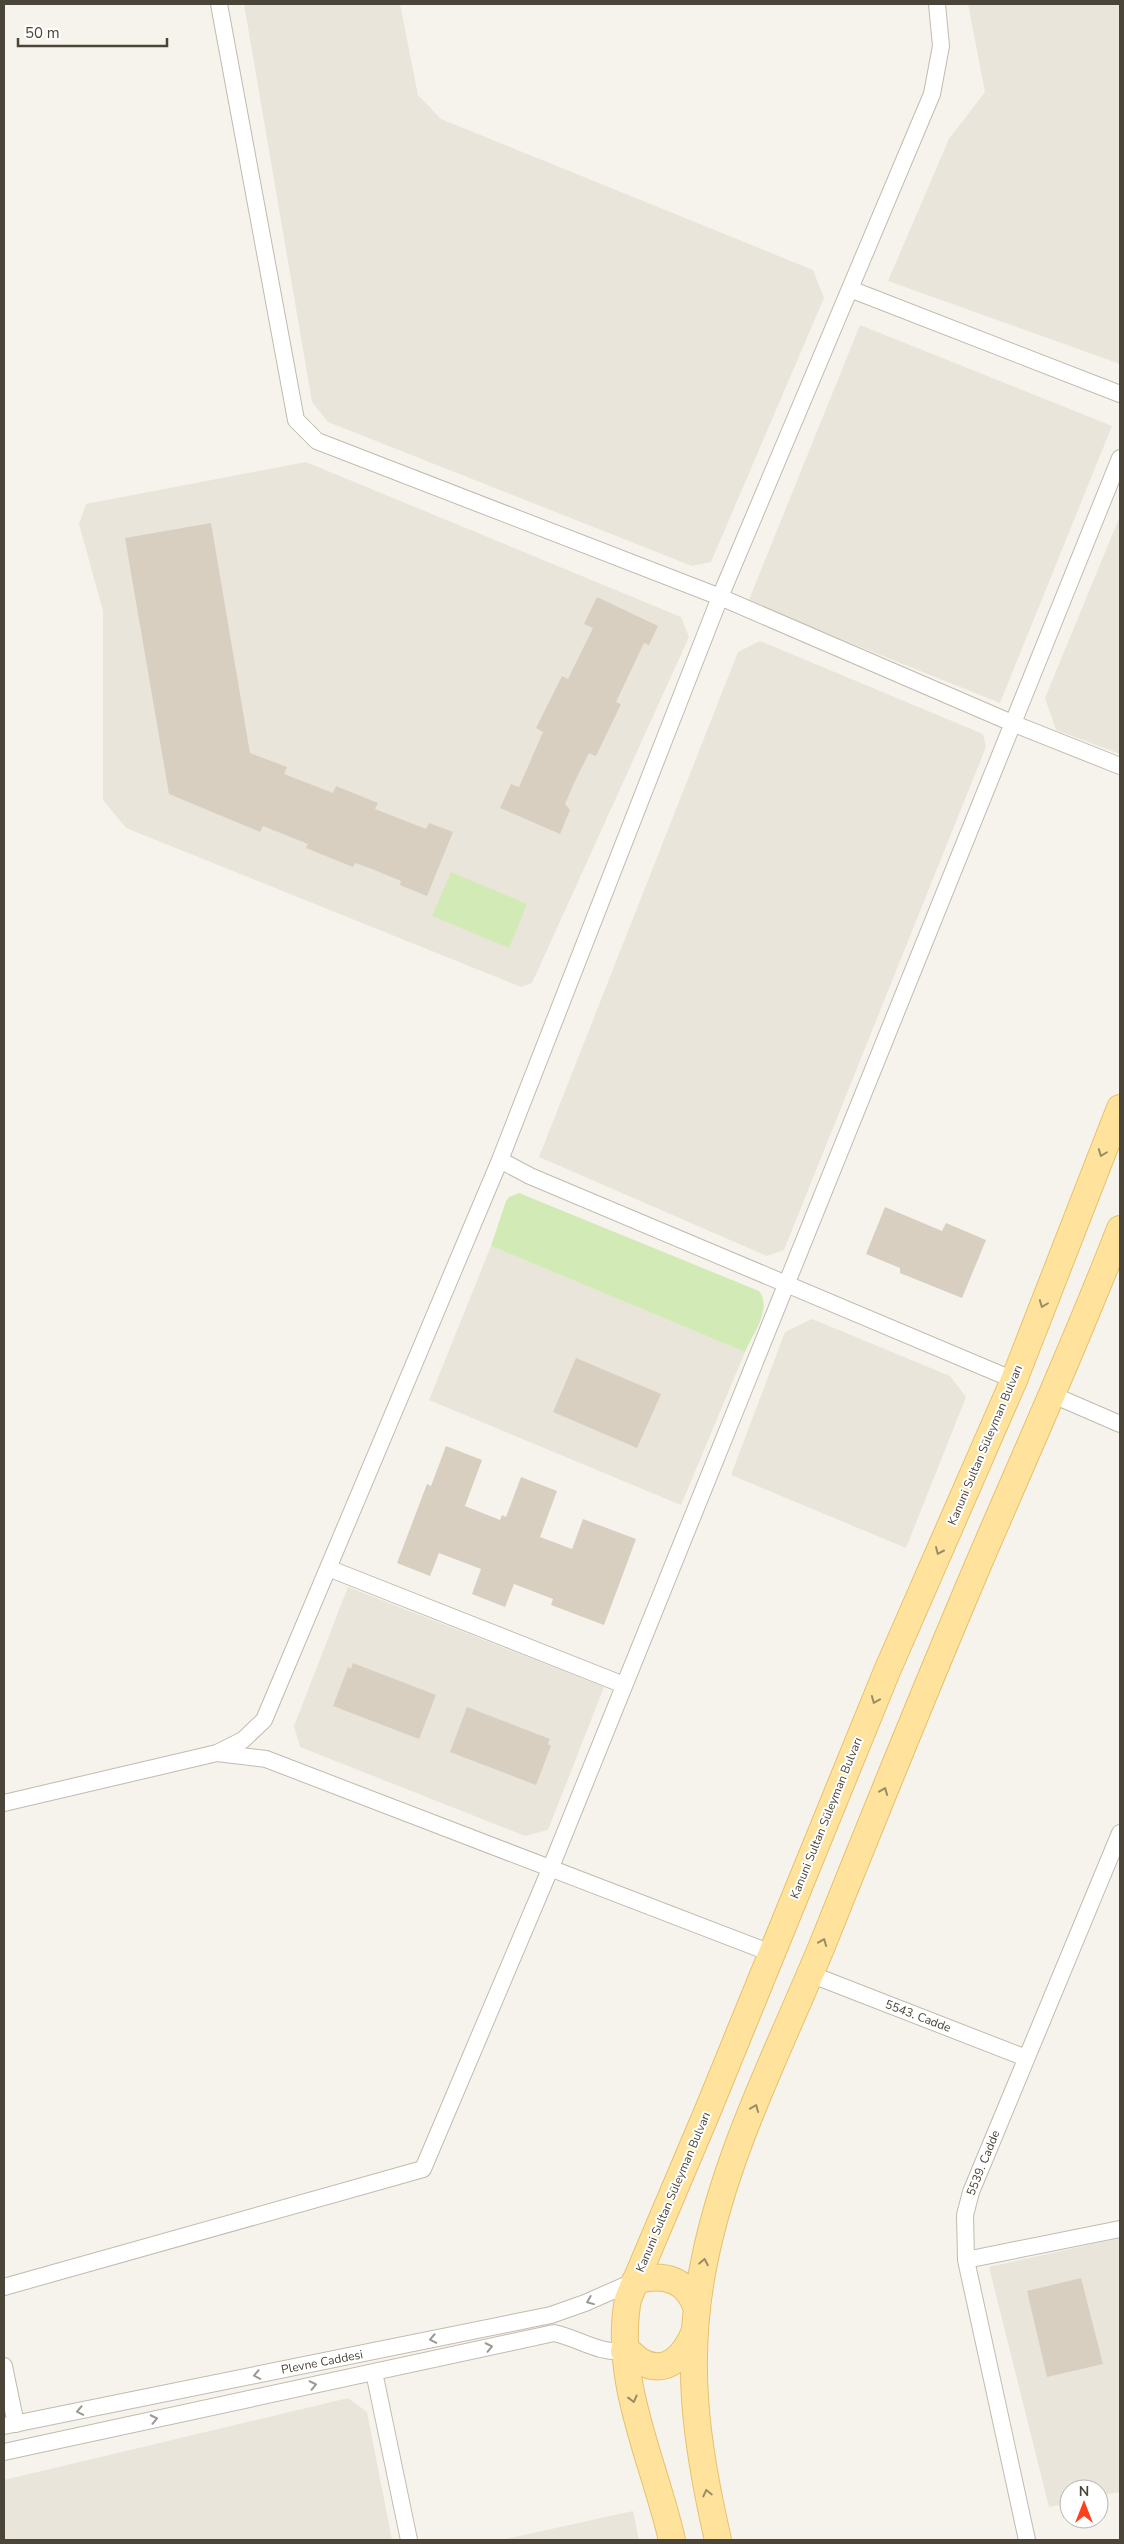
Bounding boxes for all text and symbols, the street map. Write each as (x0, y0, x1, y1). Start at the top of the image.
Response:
scale bar (18, 15, 166, 47)
text: 50 m (25, 23, 60, 43)
one-way arrow (1098, 1148, 1109, 1157)
one-way arrow (1039, 1300, 1049, 1308)
street label: Kanuni Sultan Süleyman Bulvarı (944, 1362, 1026, 1528)
one-way arrow (935, 1546, 946, 1555)
one-way arrow (870, 1695, 881, 1704)
street label: Kanuni Sultan Süleyman Bulvarı (786, 1735, 866, 1901)
one-way arrow (878, 1787, 889, 1796)
one-way arrow (817, 1938, 828, 1947)
street label: 5543. Cadde (883, 1996, 953, 2036)
one-way arrow (748, 2104, 759, 2113)
street label: Kanuni Sultan Süleyman Bulvarı (632, 2109, 714, 2275)
street label: 5539. Cadde (963, 2128, 1003, 2198)
one-way arrow (699, 2258, 709, 2267)
one-way arrow (587, 2295, 595, 2305)
one-way arrow (428, 2333, 437, 2344)
one-way arrow (484, 2342, 493, 2353)
street label: Plevne Caddesi (280, 2346, 364, 2378)
one-way arrow (252, 2369, 261, 2380)
one-way arrow (308, 2380, 317, 2391)
one-way arrow (627, 2395, 638, 2404)
one-way arrow (76, 2405, 85, 2415)
one-way arrow (150, 2415, 158, 2425)
north arrow (1059, 2479, 1109, 2529)
text: N (1079, 2482, 1089, 2501)
one-way arrow (702, 2488, 713, 2497)

